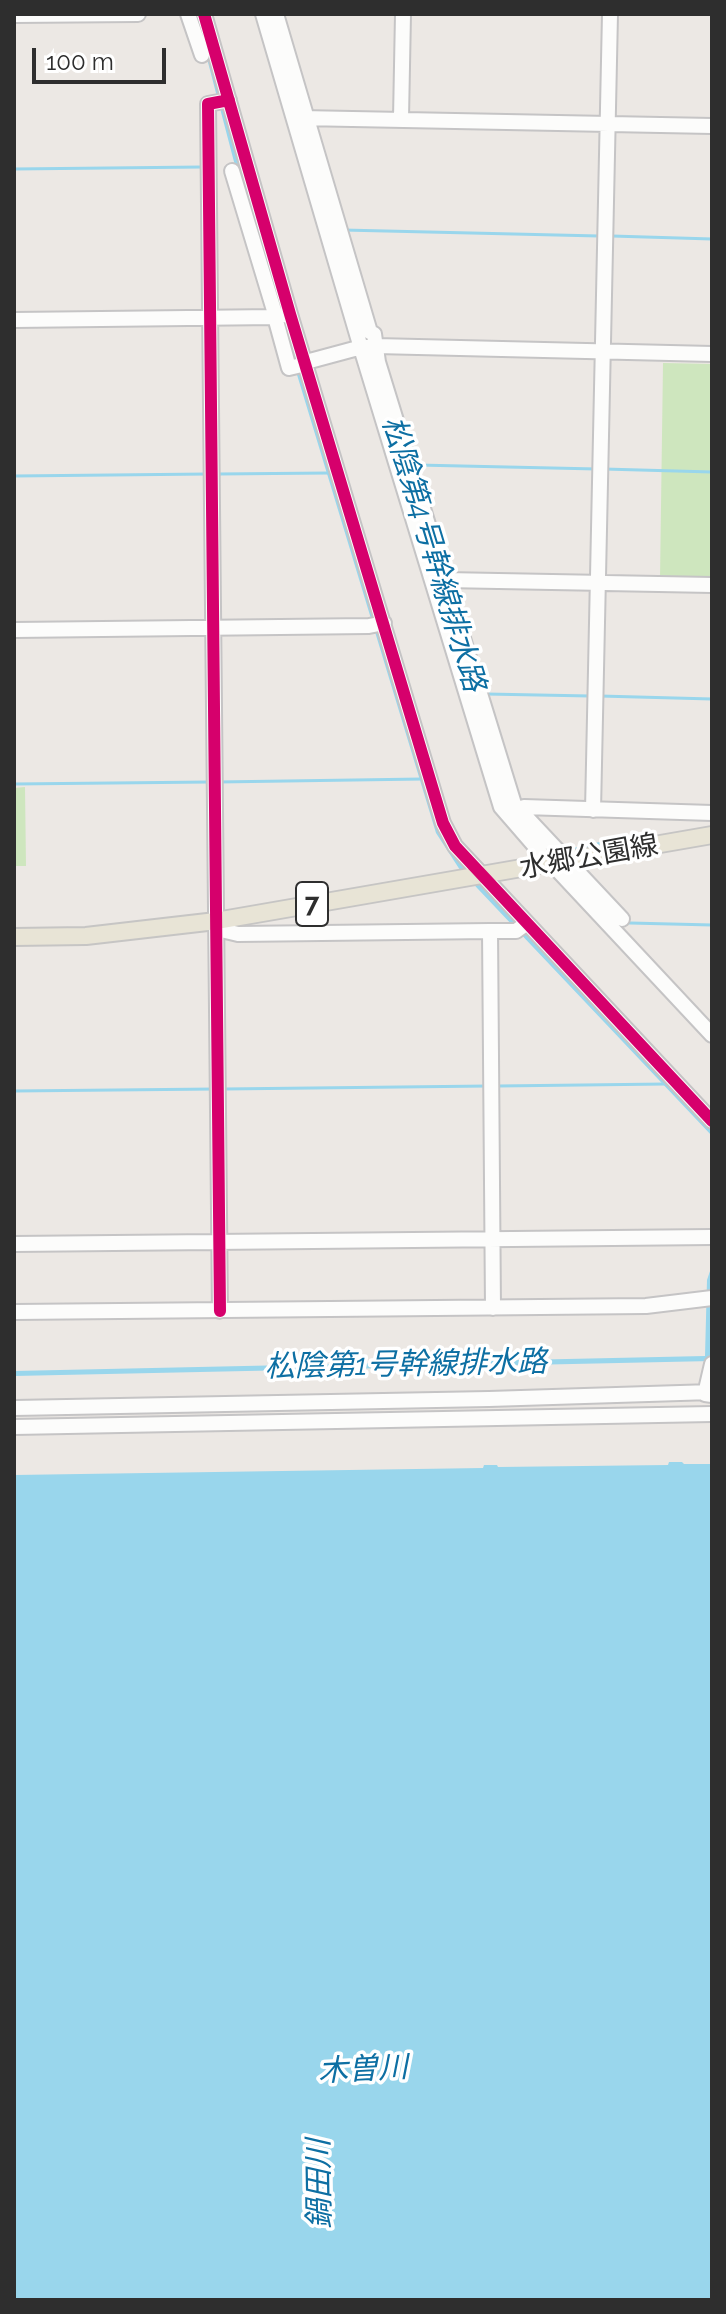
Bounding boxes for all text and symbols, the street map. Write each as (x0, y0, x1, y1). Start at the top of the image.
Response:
scale bar (36, 32, 170, 82)
text: 100 m (46, 47, 114, 76)
water label: 松陰第4号幹線排水路 (374, 412, 492, 696)
street label: 水郷公園線 (517, 828, 661, 886)
road number: 7 (296, 882, 328, 926)
water label: 松陰第1号幹線排水路 (265, 1345, 547, 1385)
water label: 木曽川 (317, 2050, 409, 2090)
water label: 鍋田川 (301, 2139, 339, 2229)

